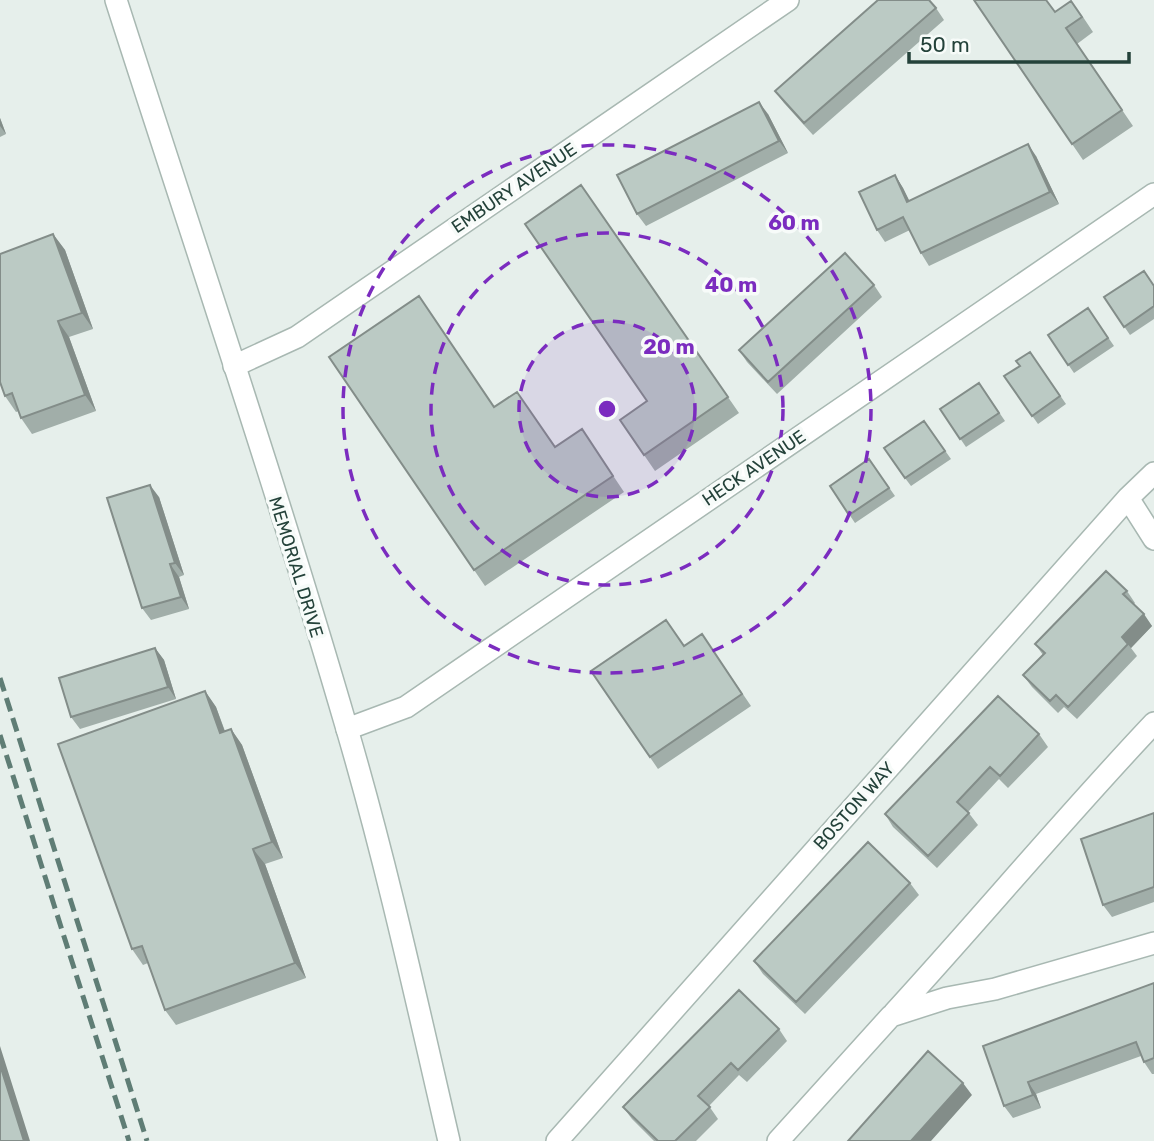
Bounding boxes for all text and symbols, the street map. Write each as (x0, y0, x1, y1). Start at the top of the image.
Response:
scale bar (909, 21, 1130, 65)
text: 50 m (920, 32, 970, 57)
street label: EMBURY AVENUE (447, 138, 581, 238)
text: 60 m (768, 210, 820, 235)
text: 40 m (705, 272, 757, 297)
text: 20 m (643, 334, 695, 359)
centre of rings (595, 397, 619, 421)
street label: HECK AVENUE (698, 425, 810, 511)
street label: MEMORIAL DRIVE (264, 494, 328, 640)
street label: BOSTON WAY (809, 757, 899, 854)

